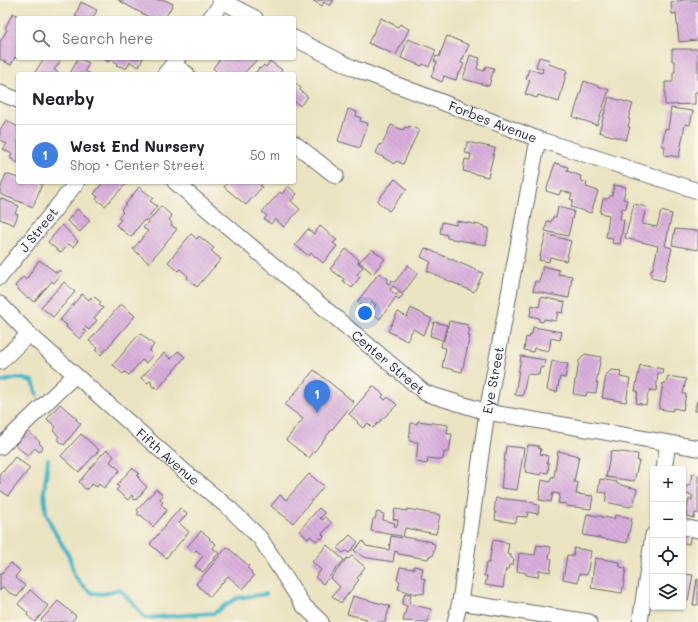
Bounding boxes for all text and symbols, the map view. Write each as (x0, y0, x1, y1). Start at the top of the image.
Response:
search box (16, 16, 296, 60)
icon: search (30, 27, 52, 49)
text: Search here (62, 28, 153, 48)
text: Nearby (32, 87, 94, 109)
street label: Forbes Avenue (446, 97, 540, 146)
text: West End Nursery (70, 136, 205, 156)
text: 1 (42, 146, 48, 163)
text: 50 m (250, 146, 280, 163)
text: Shop · Center Street (70, 156, 205, 173)
street label: J Street (15, 203, 61, 255)
your location (355, 303, 375, 323)
street label: Center Street (348, 326, 429, 397)
street label: Eye Street (478, 345, 507, 415)
pin: 1 (304, 380, 330, 413)
street label: Fifth Avenue (133, 424, 203, 488)
map controls (650, 466, 686, 610)
button: + (650, 466, 686, 502)
button: − (650, 502, 686, 538)
button: locate (650, 538, 686, 574)
button: layers (650, 574, 686, 610)

